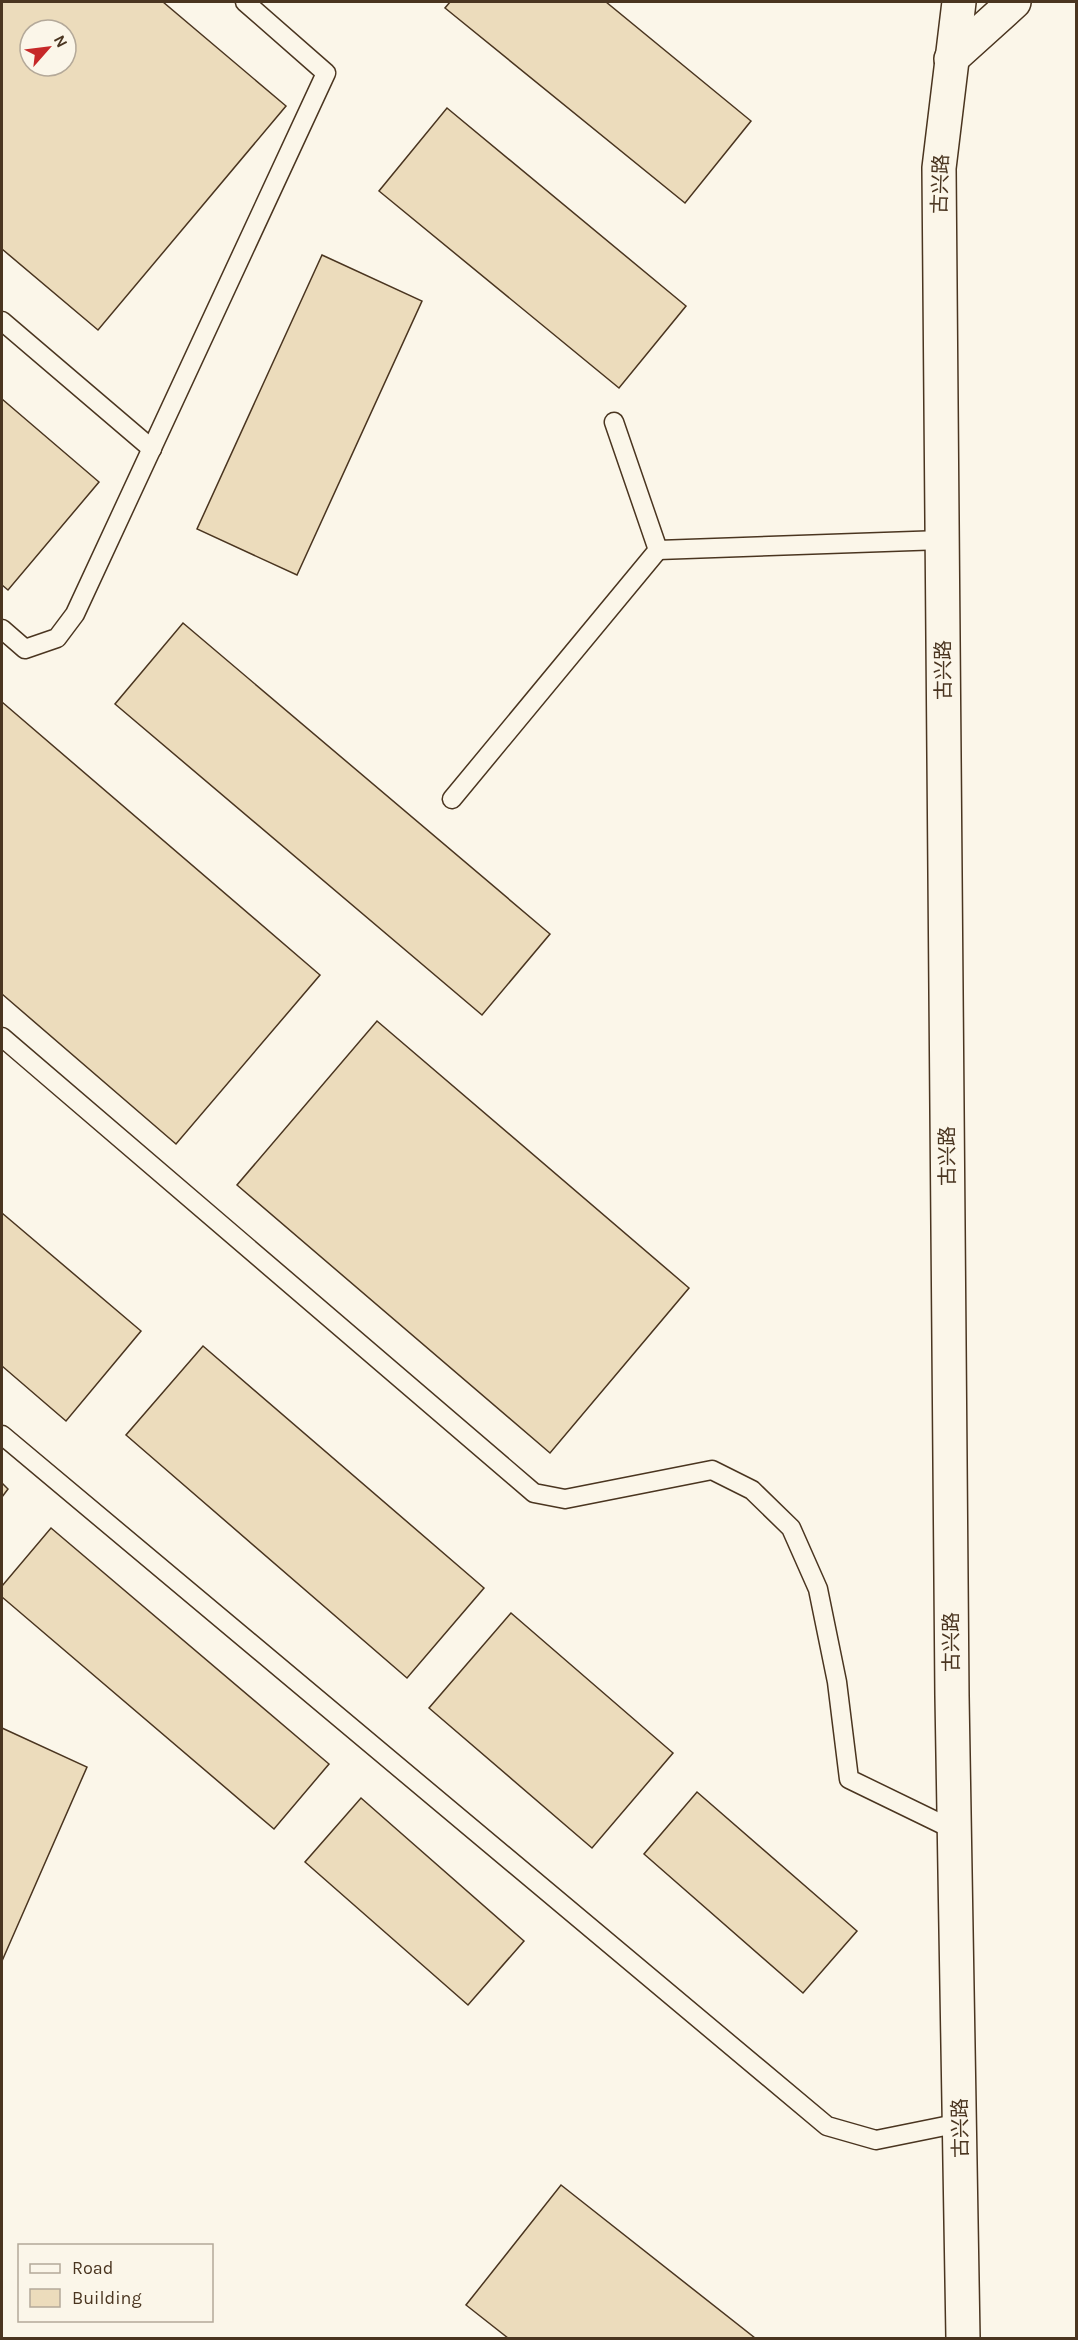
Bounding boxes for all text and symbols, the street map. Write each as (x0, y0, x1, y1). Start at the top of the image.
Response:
north arrow (18, 18, 78, 78)
text: N (50, 32, 72, 51)
street label: 古兴路 (928, 154, 953, 214)
street label: 古兴路 (932, 640, 955, 700)
street label: 古兴路 (936, 1126, 959, 1186)
street label: 古兴路 (940, 1612, 963, 1672)
street label: 古兴路 (948, 2098, 973, 2158)
legend (18, 2244, 213, 2322)
text: Road (72, 2257, 113, 2279)
text: Building (72, 2287, 142, 2309)

